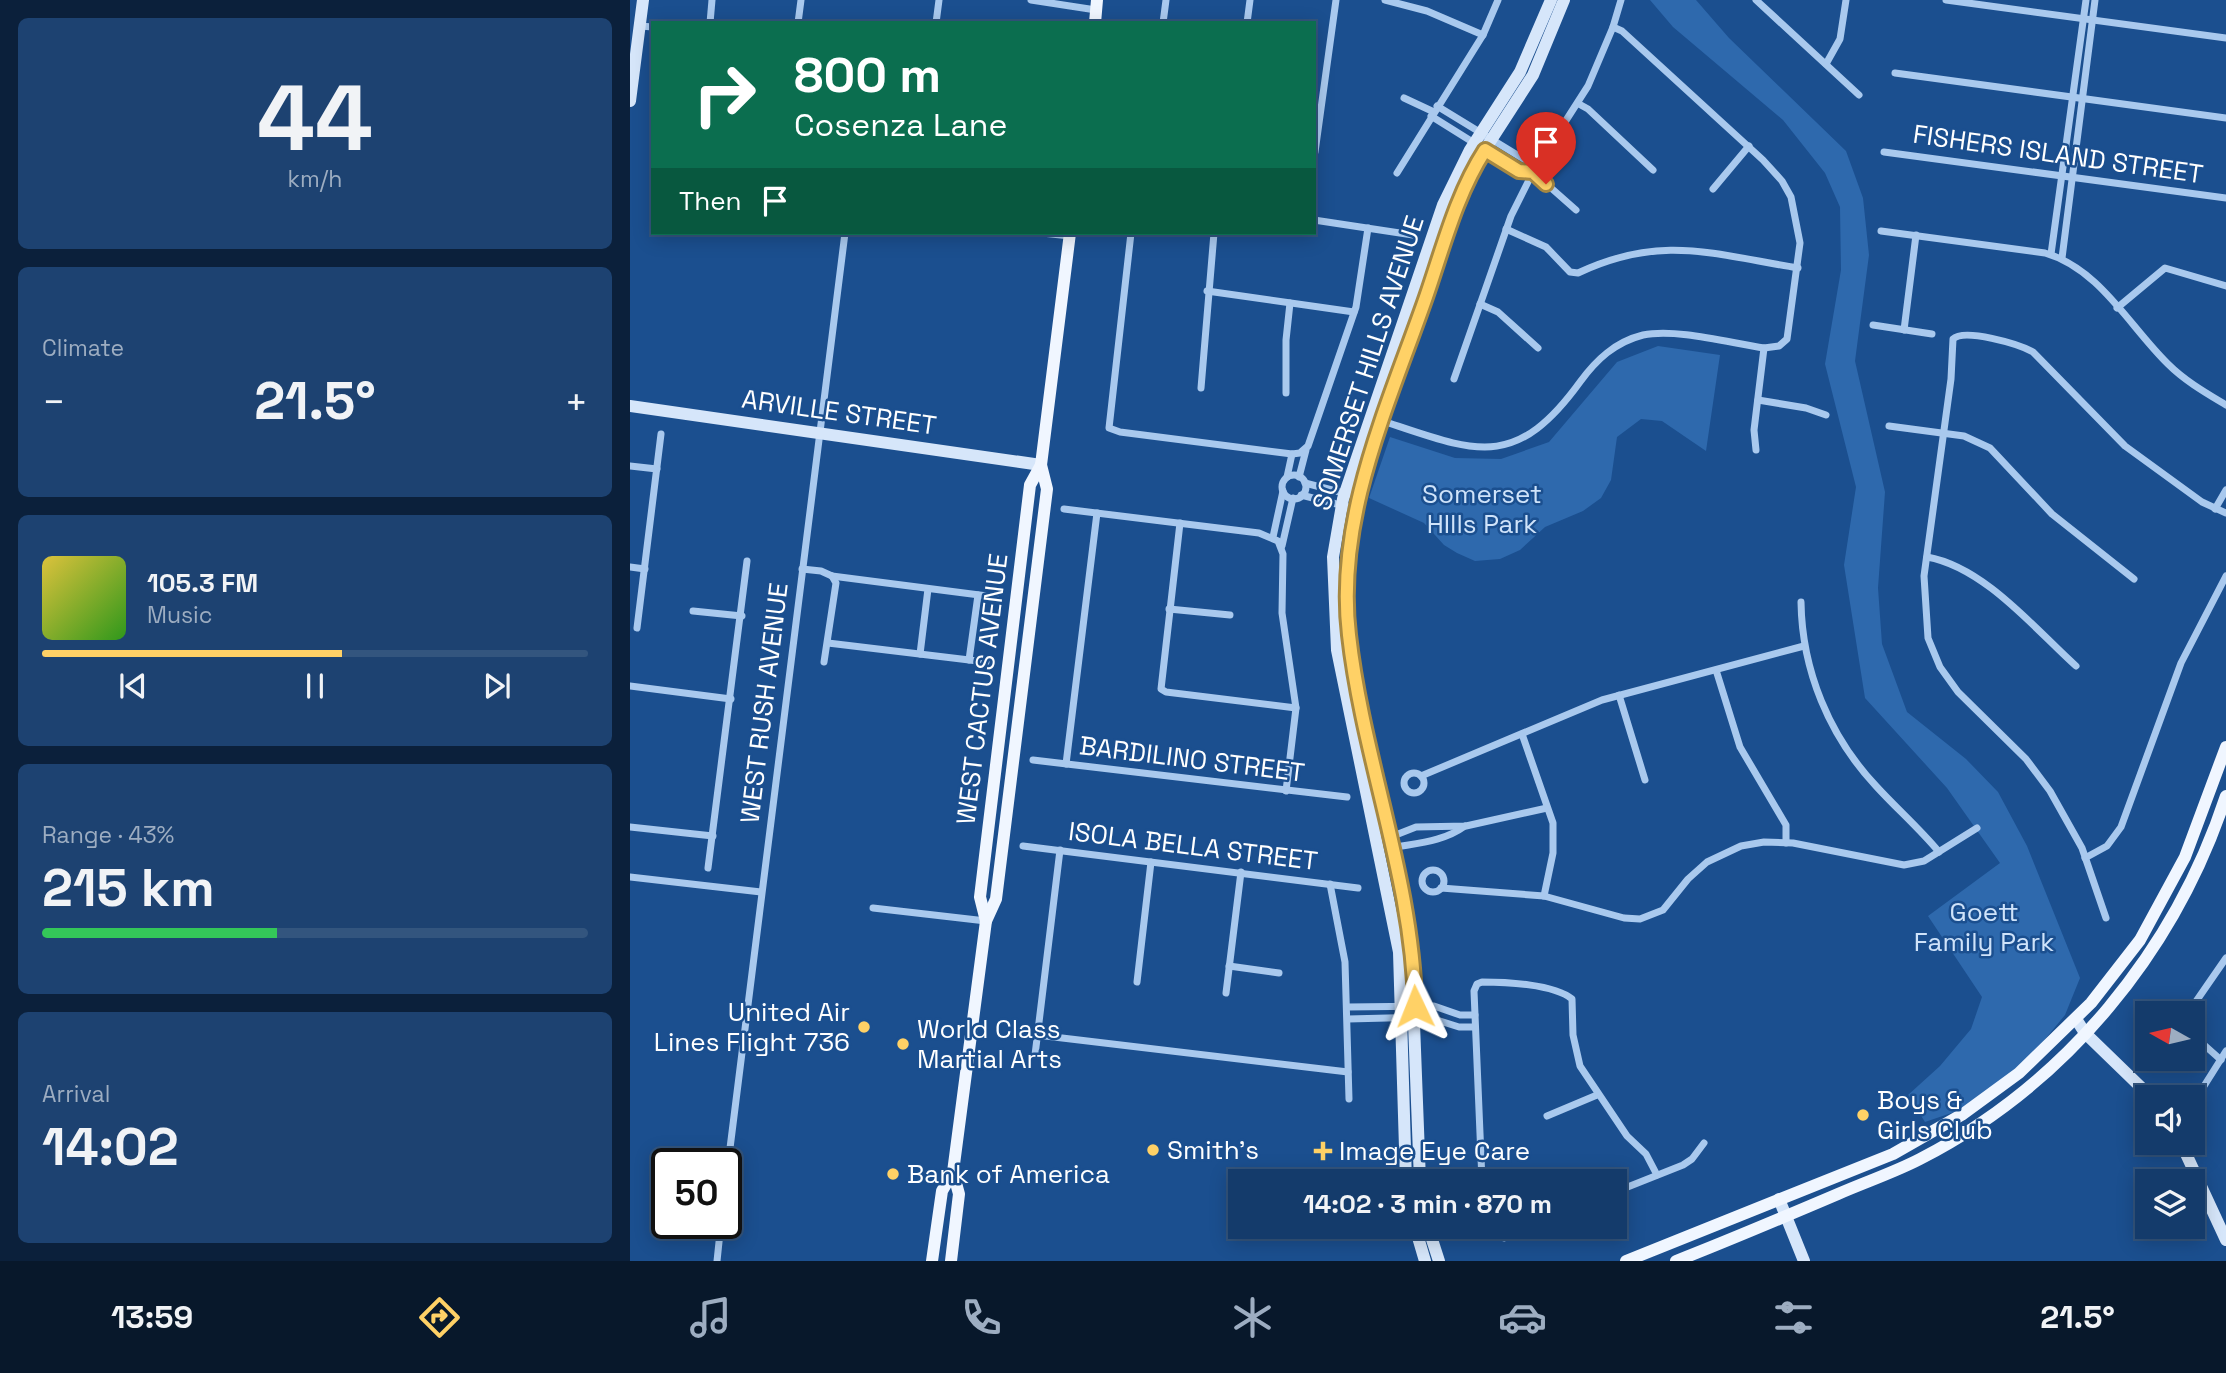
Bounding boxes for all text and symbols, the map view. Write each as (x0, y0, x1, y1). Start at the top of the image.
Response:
text: 800 m (794, 44, 941, 106)
icon: right (679, 49, 770, 140)
text: 44 (257, 60, 373, 177)
text: Cosenza Lane (794, 105, 1007, 145)
pin (1516, 112, 1576, 184)
street label: FISHERS ISLAND STREET (1911, 117, 2205, 191)
icon: arrive (1527, 123, 1565, 161)
text: km/h (288, 164, 342, 194)
icon: arrive (756, 182, 794, 220)
text: Then (679, 184, 742, 218)
street label: SOMERSET HILLS AVENUE (1304, 211, 1432, 515)
text: Climate (42, 333, 124, 363)
text: 21.5° (254, 368, 376, 434)
text: − (42, 378, 66, 426)
text: + (564, 378, 588, 426)
street label: ARVILLE STREET (740, 382, 938, 442)
park label: Somerset HIlls Park (1422, 477, 1542, 541)
street label: WEST CACTUS AVENUE (949, 552, 1015, 826)
text: 105.3 FM (147, 566, 258, 600)
street label: WEST RUSH AVENUE (732, 581, 796, 825)
text: Music (147, 600, 212, 630)
icon: previous (114, 667, 152, 705)
icon: pause (296, 667, 334, 705)
icon: next (478, 667, 516, 705)
street label: BARDILINO STREET (1077, 728, 1307, 790)
street label: ISOLA BELLA STREET (1066, 814, 1320, 878)
text: Range · 43% (42, 820, 174, 850)
text: 215 km (42, 855, 215, 921)
park label: Goett Family Park (1914, 895, 2054, 959)
position arrow (1378, 969, 1452, 1043)
place label: United Air Lines Flight 736 (654, 995, 850, 1059)
north arrow (2135, 1001, 2205, 1071)
map controls (2135, 1001, 2205, 1239)
place label: World Class Martial Arts (917, 1012, 1062, 1076)
marker: United Air Lines Flight 736 (856, 1019, 872, 1035)
marker: World Class Martial Arts (895, 1036, 911, 1052)
text: Arrival (42, 1079, 110, 1109)
place label: Boys & Girls Club (1877, 1083, 1993, 1147)
button: sound (2135, 1085, 2205, 1155)
marker: Boys & Girls Club (1855, 1107, 1871, 1123)
text: 14:02 (42, 1114, 179, 1180)
place label: Smith's (1167, 1133, 1259, 1167)
place label: Image Eye Care (1339, 1134, 1530, 1168)
marker: Image Eye Care (1313, 1141, 1333, 1161)
marker: Smith's (1145, 1142, 1161, 1158)
speed limit sign: 50 (651, 1148, 742, 1239)
place label: Bank of America (907, 1157, 1110, 1191)
marker: Bank of America (885, 1166, 901, 1182)
button: layers (2135, 1169, 2205, 1239)
text: 14:02 · 3 min · 870 m (1303, 1187, 1552, 1221)
icon: directions (415, 1293, 464, 1342)
icon: music (686, 1293, 735, 1342)
icon: phone (957, 1293, 1006, 1342)
icon: climate (1228, 1293, 1277, 1342)
icon: car (1498, 1293, 1547, 1342)
icon: filters (1769, 1293, 1818, 1342)
text: 13:59 (111, 1297, 193, 1337)
text: 21.5° (2040, 1297, 2115, 1337)

